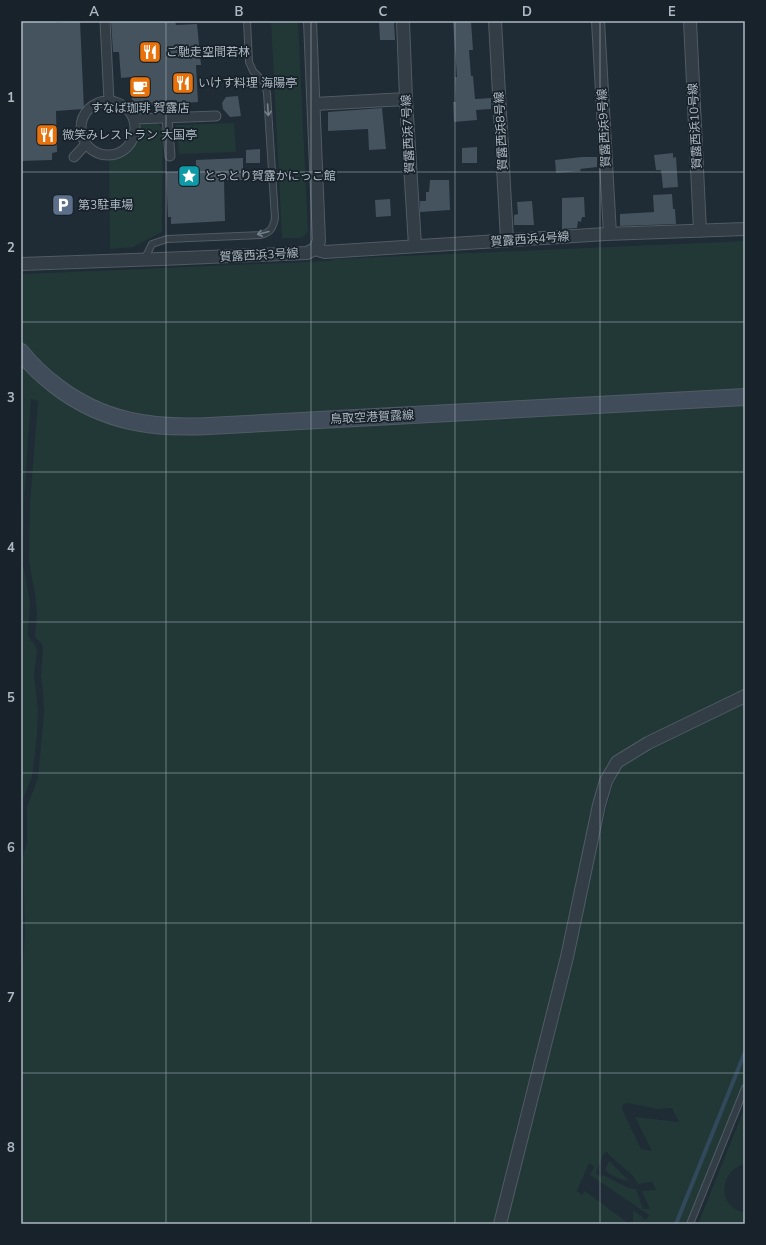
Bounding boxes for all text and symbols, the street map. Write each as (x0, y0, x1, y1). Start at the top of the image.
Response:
text: A (89, 3, 99, 21)
text: B (235, 3, 244, 21)
text: C (379, 3, 388, 21)
text: D (522, 3, 532, 21)
text: E (668, 3, 676, 21)
restaurant icon: ご馳走空間若林 (137, 39, 163, 65)
place label: ご馳走空間若林 (166, 44, 250, 60)
restaurant icon: いけす料理 海陽亭 (170, 70, 196, 96)
cafe icon: すなば珈琲 賀露店 (127, 74, 153, 100)
place label: いけす料理 海陽亭 (198, 75, 297, 91)
street label: 賀露西浜10号線 (685, 82, 705, 170)
street label: 賀露西浜9号線 (594, 88, 614, 168)
text: 1 (7, 89, 15, 107)
street label: 賀露西浜8号線 (491, 91, 511, 171)
street label: 賀露西浜7号線 (398, 94, 418, 174)
place label: すなば珈琲 賀露店 (90, 100, 190, 116)
one-way arrow (264, 103, 271, 116)
restaurant icon: 微笑みレストラン 大国亭 (34, 122, 60, 148)
place label: 微笑みレストラン 大国亭 (62, 127, 197, 143)
place icon: とっとり賀露かにっこ館 (176, 163, 202, 189)
place label: とっとり賀露かにっこ館 (204, 168, 336, 184)
parking icon: 第3駐車場 (50, 192, 76, 218)
place label: 第3駐車場 (78, 197, 133, 213)
street label: 賀露西浜4号線 (490, 228, 570, 250)
one-way arrow (256, 230, 269, 238)
text: 2 (7, 239, 15, 257)
street label: 賀露西浜3号線 (219, 245, 299, 265)
text: 3 (7, 389, 15, 407)
street label: 鳥取空港賀露線 (330, 407, 414, 427)
text: 4 (7, 539, 15, 557)
text: 5 (7, 689, 15, 707)
text: 6 (7, 839, 15, 857)
text: 7 (7, 989, 15, 1007)
text: 8 (7, 1139, 15, 1157)

